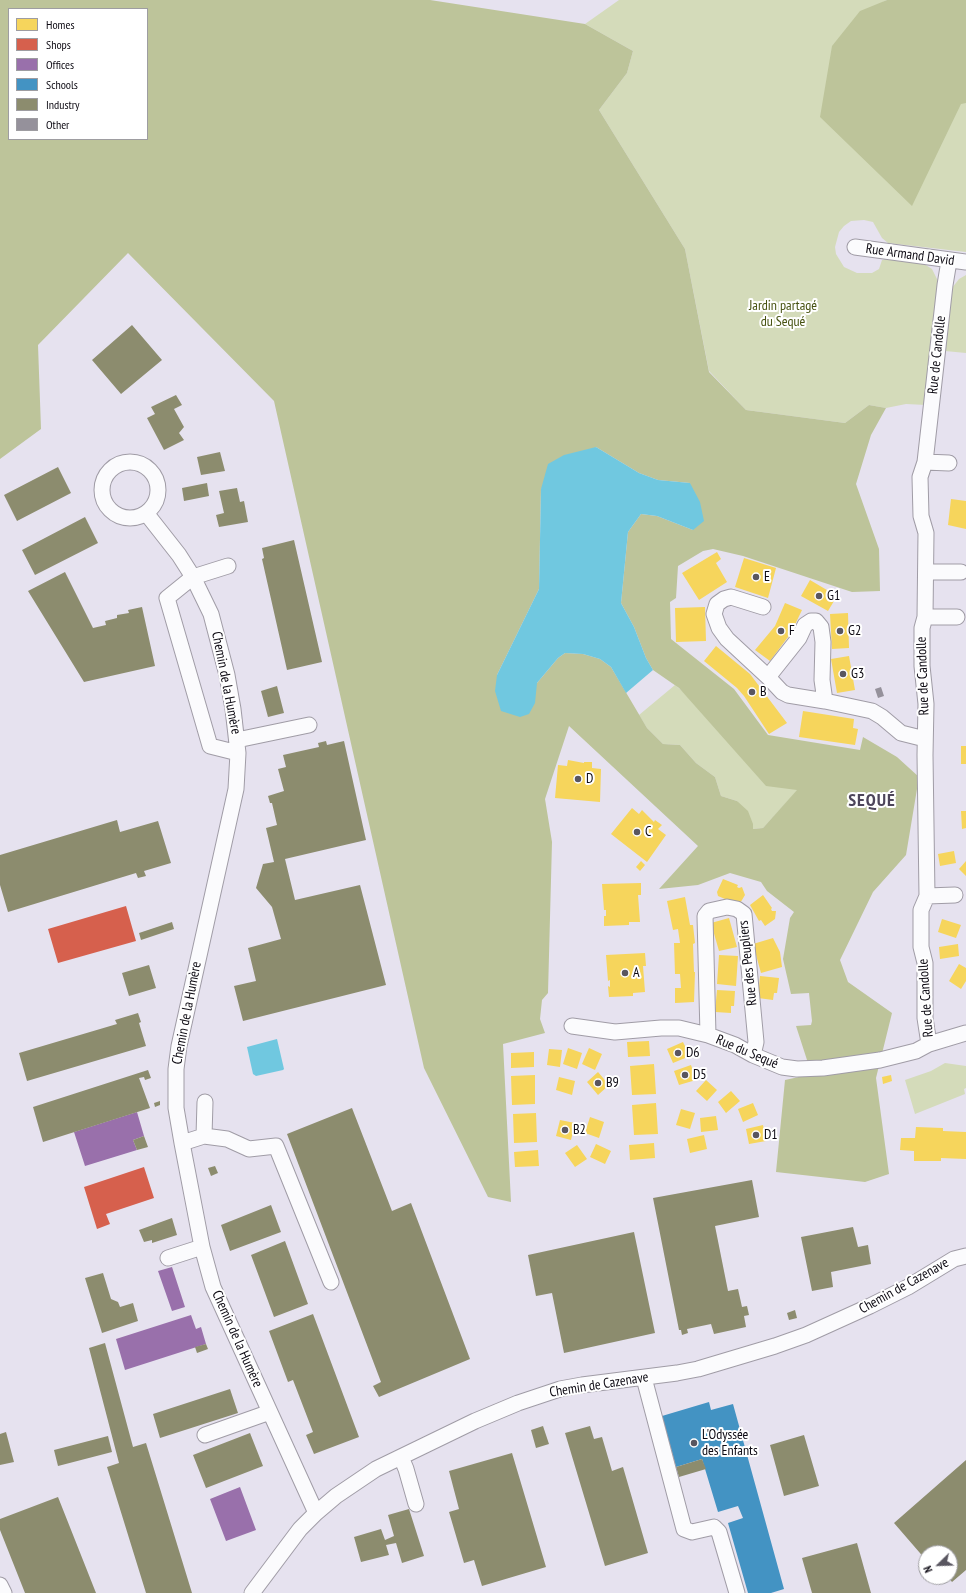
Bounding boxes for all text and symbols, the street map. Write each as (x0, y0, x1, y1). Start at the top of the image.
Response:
legend (8, 8, 148, 140)
text: Homes (46, 17, 74, 32)
text: Shops (46, 37, 71, 52)
text: Offices (46, 57, 74, 72)
text: Schools (46, 77, 78, 92)
text: Industry (46, 97, 80, 112)
text: Other (46, 117, 69, 132)
street label: Rue Armand David (865, 240, 955, 270)
park label: Jardin partagé du Sequé (749, 298, 817, 330)
street label: Rue de Candolle (925, 315, 949, 395)
place label: E (764, 569, 770, 585)
marker: E (751, 572, 761, 582)
place label: G1 (827, 588, 840, 604)
marker: G1 (814, 591, 824, 601)
place label: F (789, 623, 795, 639)
place label: G2 (848, 623, 861, 639)
marker: F (776, 626, 786, 636)
marker: G2 (835, 626, 845, 636)
street label: Chemin de la Humère (208, 630, 244, 736)
street label: Rue de Candolle (913, 636, 933, 716)
place label: G3 (851, 666, 864, 682)
marker: G3 (838, 669, 848, 679)
place label: B (760, 684, 767, 700)
marker: B (747, 687, 757, 697)
place label: D (586, 771, 593, 787)
marker: D (573, 774, 583, 784)
district label: SEQUÉ (848, 790, 896, 812)
place label: C (645, 824, 651, 840)
marker: C (632, 827, 642, 837)
street label: Rue des Peupliers (735, 920, 761, 1006)
street label: Rue de Candolle (915, 958, 937, 1038)
street label: Chemin de la Humère (169, 960, 205, 1066)
place label: A (633, 965, 640, 981)
marker: A (620, 968, 630, 978)
street label: Rue du Sequé (713, 1031, 781, 1073)
place label: D6 (686, 1045, 700, 1061)
marker: D6 (673, 1048, 683, 1058)
place label: D5 (693, 1067, 707, 1083)
marker: D5 (680, 1070, 690, 1080)
place label: B9 (606, 1075, 619, 1091)
marker: B9 (593, 1078, 603, 1088)
place label: B2 (573, 1122, 586, 1138)
marker: B2 (560, 1125, 570, 1135)
place label: D1 (764, 1127, 778, 1143)
marker: D1 (751, 1130, 761, 1140)
street label: Chemin de Cazenave (856, 1254, 952, 1318)
street label: Chemin de la Humère (208, 1288, 266, 1390)
street label: Chemin de Cazenave (548, 1369, 650, 1401)
place label: L'Odyssée des Enfants (702, 1427, 758, 1460)
marker: L'Odyssée des Enfants (689, 1438, 699, 1448)
north arrow (918, 1545, 958, 1585)
text: N (920, 1564, 935, 1575)

